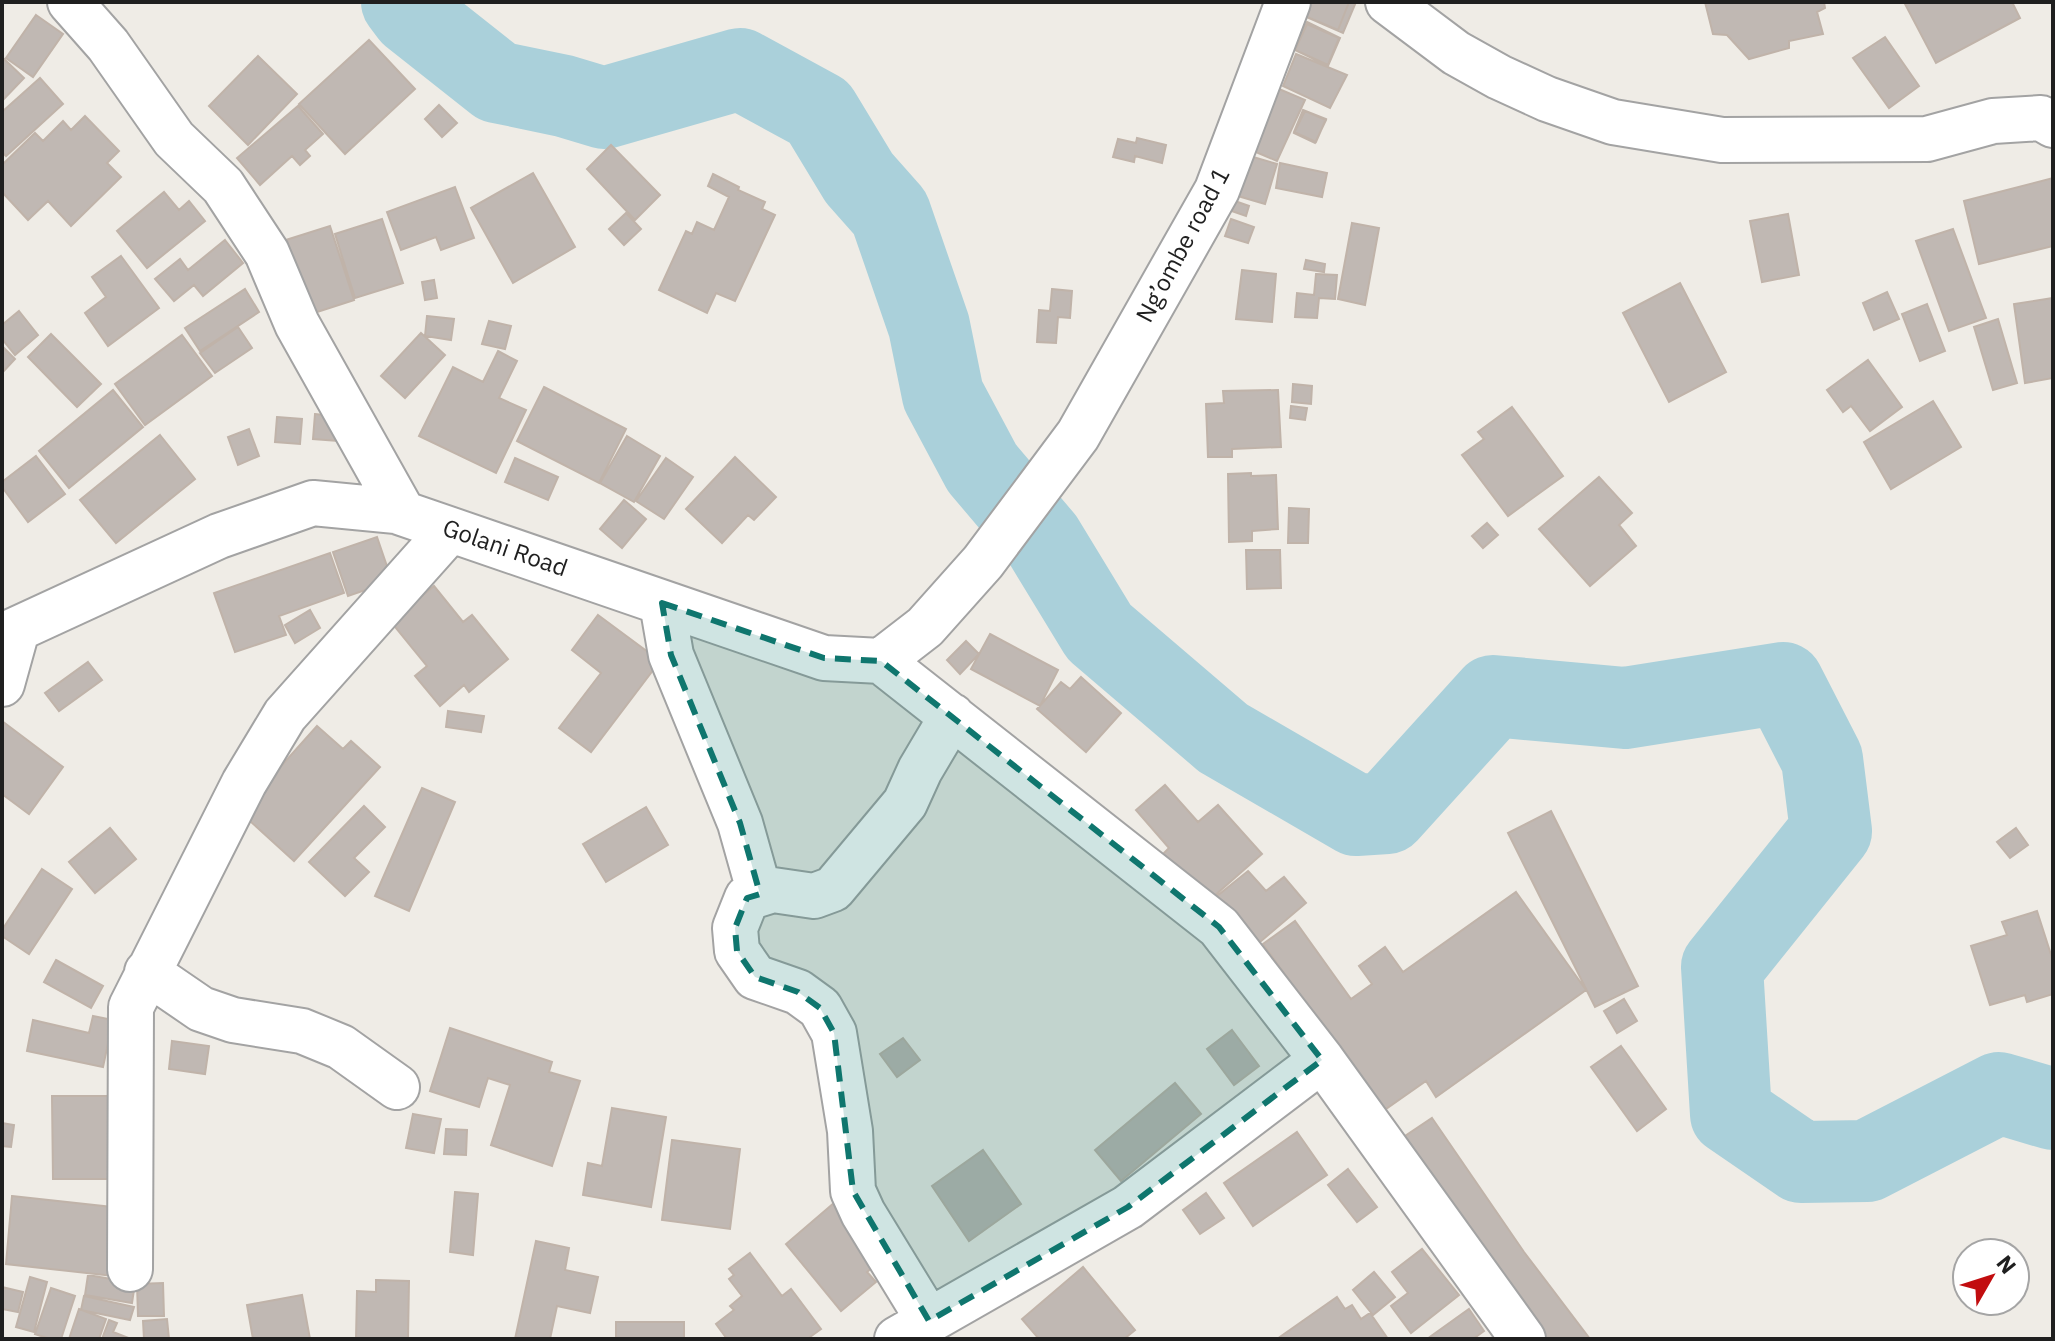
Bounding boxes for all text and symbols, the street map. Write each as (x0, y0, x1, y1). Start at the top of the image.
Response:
street label: Ng’ombe road 1 (1128, 161, 1236, 328)
street label: Golani Road (439, 511, 572, 583)
north arrow (1951, 1237, 2031, 1317)
text: N (1991, 1249, 2023, 1279)

